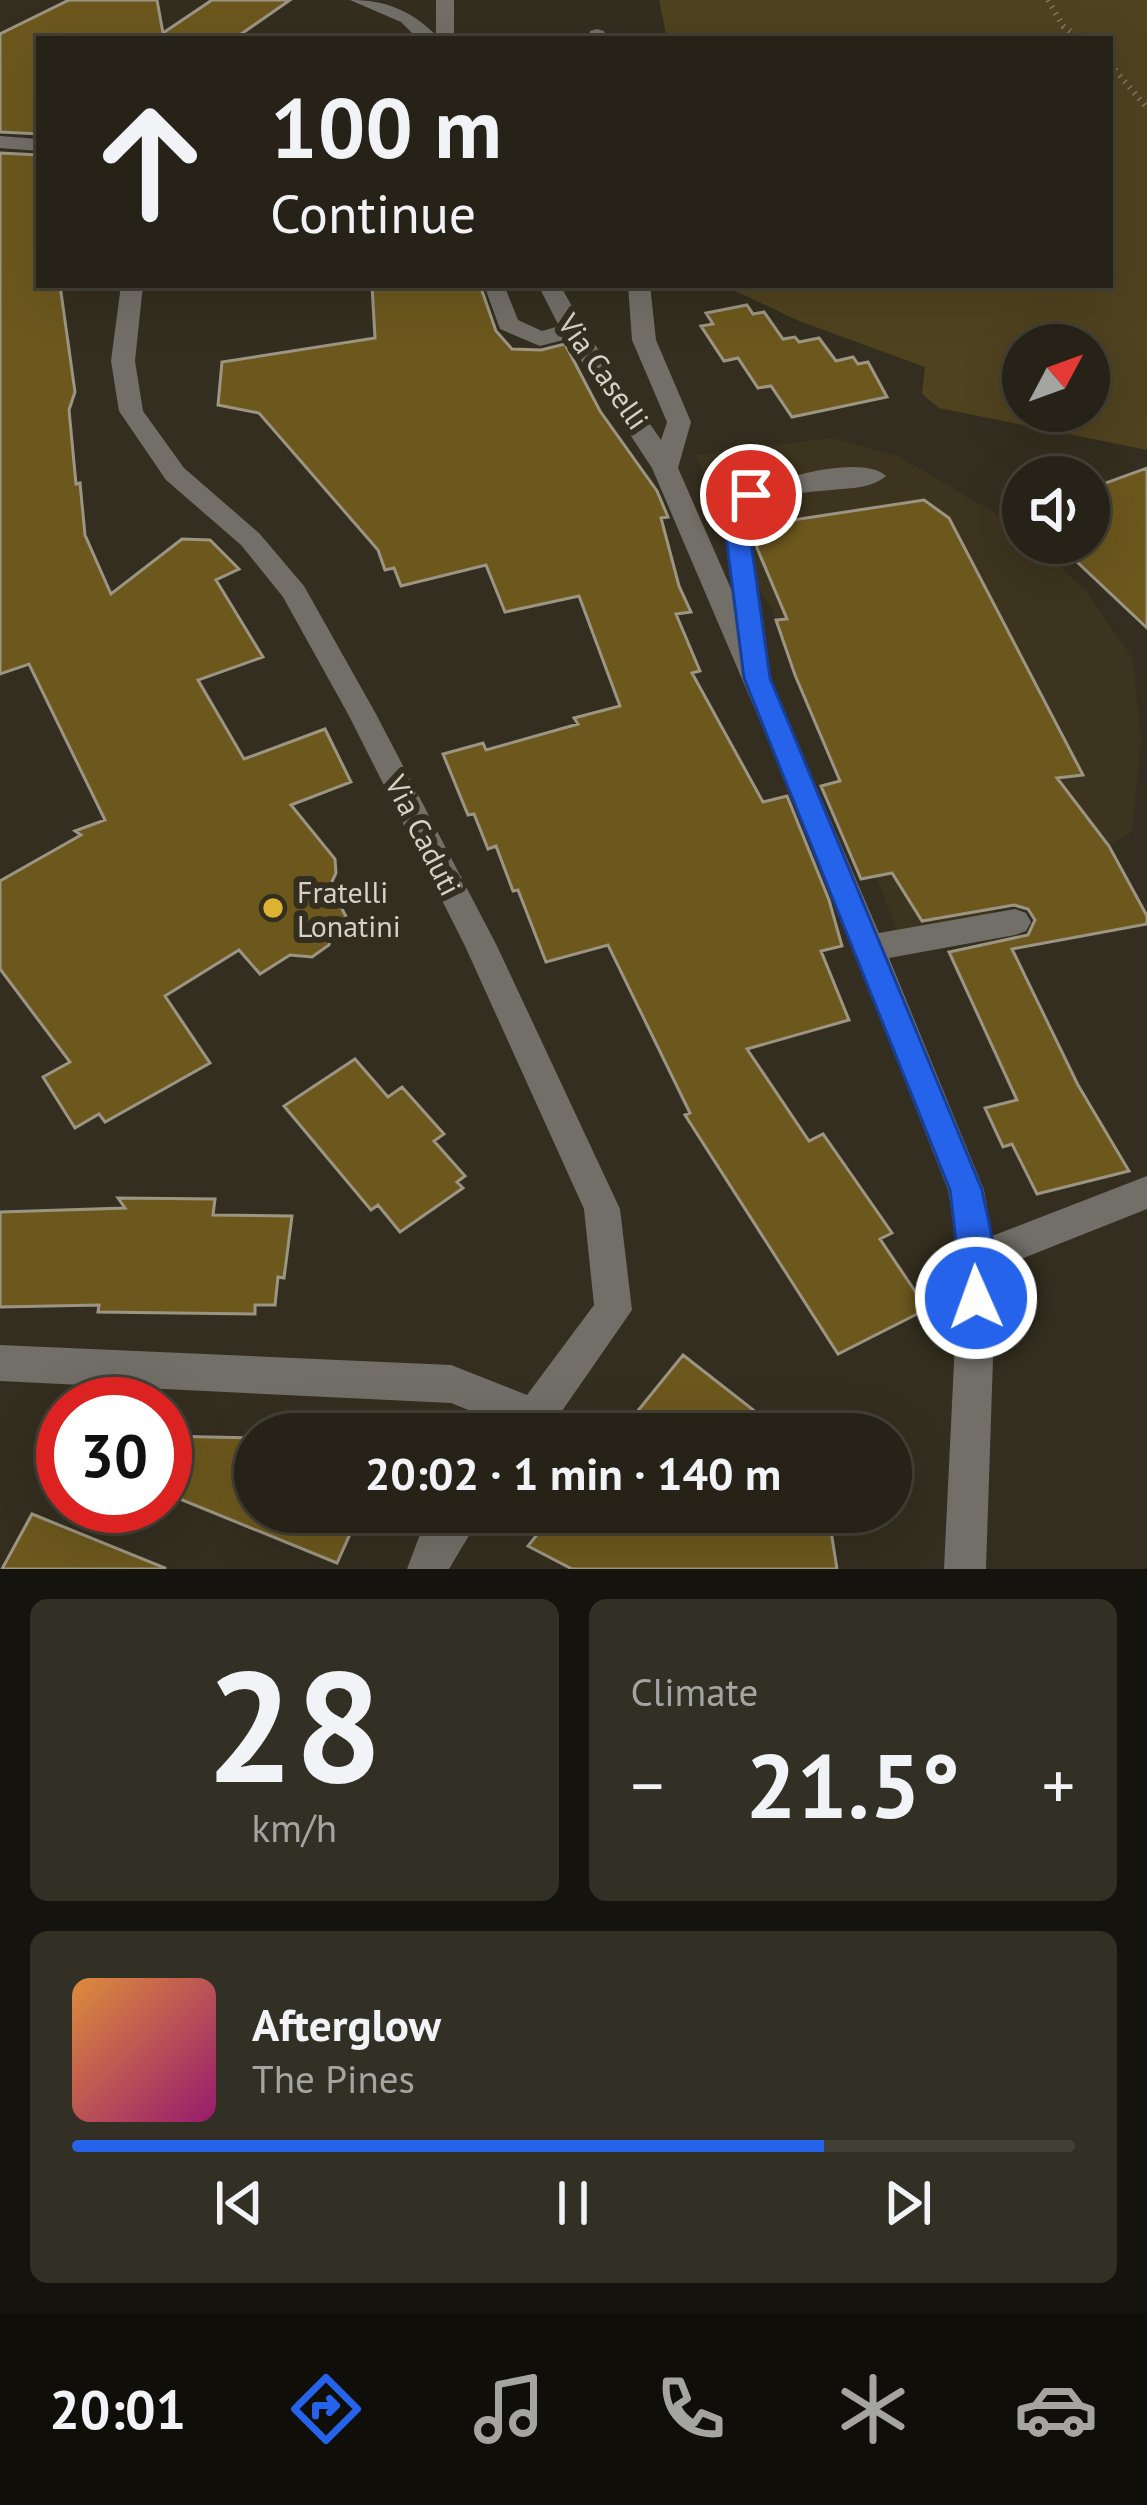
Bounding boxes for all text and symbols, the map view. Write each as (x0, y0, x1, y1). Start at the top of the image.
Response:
text: 100 m (270, 72, 502, 181)
icon: ahead (72, 84, 228, 240)
text: Continue (270, 178, 476, 248)
street label: Via Caselli (549, 305, 658, 437)
north arrow (1002, 324, 1110, 432)
map controls (1002, 324, 1110, 564)
pin (700, 444, 802, 546)
button: sound (1002, 456, 1110, 564)
icon: arrive (718, 462, 784, 528)
street label: Via Caduti (377, 767, 471, 902)
place label: Fratelli Lonatini (297, 872, 401, 945)
marker: Fratelli Lonatini (260, 895, 286, 921)
position arrow (913, 1235, 1039, 1361)
speed limit sign: 30 (36, 1377, 192, 1533)
text: 20:02 · 1 min · 140 m (365, 1444, 781, 1502)
text: 28 (206, 1623, 383, 1825)
text: Climate (631, 1666, 758, 1717)
text: 21.5° (745, 1726, 960, 1843)
text: − (631, 1742, 664, 1827)
text: + (1042, 1742, 1075, 1827)
text: km/h (252, 1802, 337, 1853)
text: Afterglow (252, 1995, 441, 2053)
text: The Pines (252, 2053, 415, 2104)
icon: previous (206, 2170, 272, 2236)
icon: pause (540, 2170, 606, 2236)
icon: next (875, 2170, 941, 2236)
icon: directions (284, 2367, 368, 2451)
icon: music (467, 2367, 551, 2451)
icon: phone (649, 2367, 733, 2451)
icon: climate (831, 2367, 915, 2451)
icon: car (1014, 2367, 1098, 2451)
text: 20:01 (49, 2374, 186, 2444)

